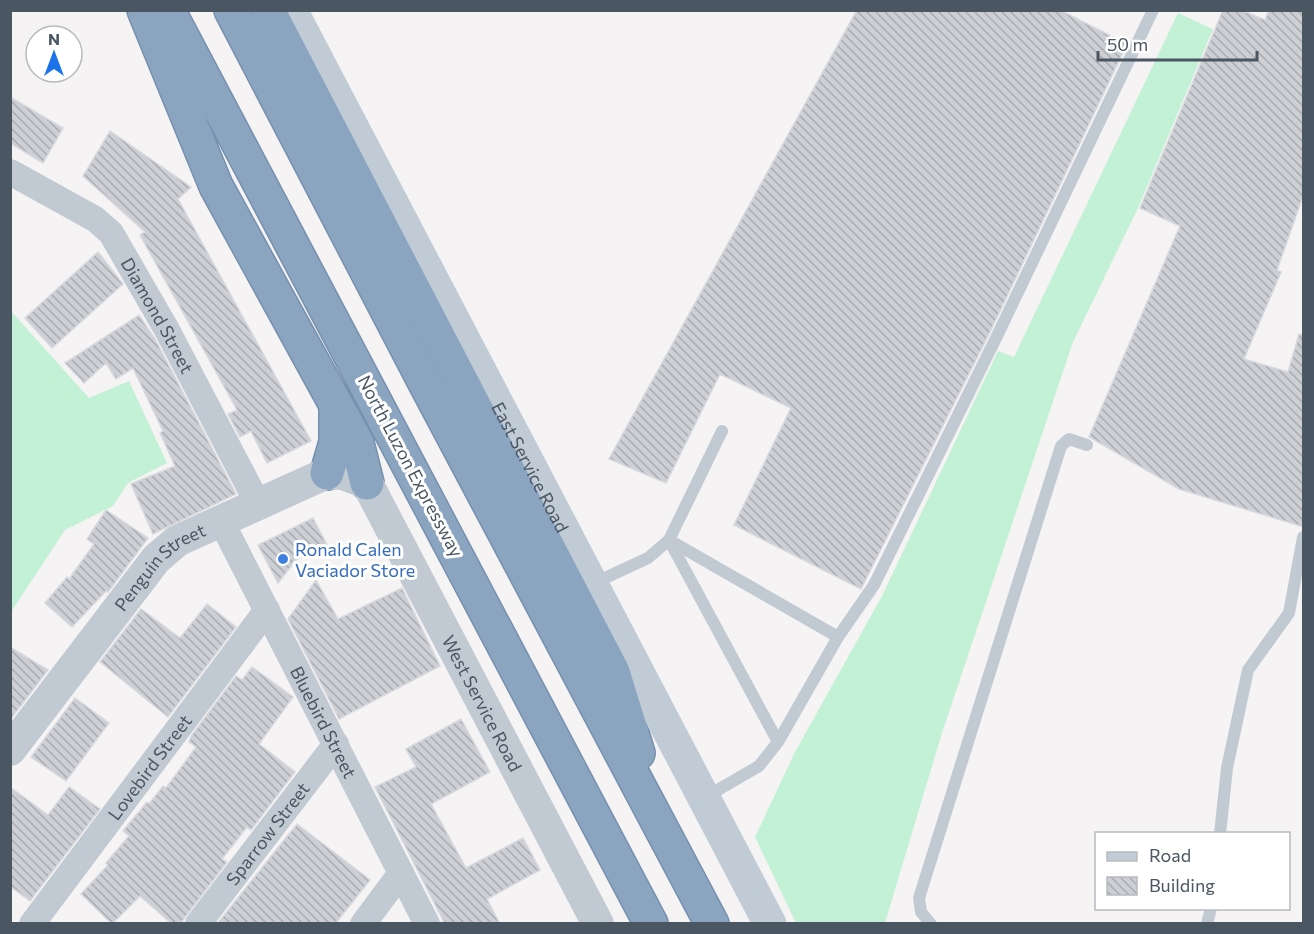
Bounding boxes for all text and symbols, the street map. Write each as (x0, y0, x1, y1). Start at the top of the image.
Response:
north arrow (24, 24, 84, 84)
scale bar (1098, 24, 1257, 62)
text: N (48, 29, 60, 48)
text: 50 m (1107, 33, 1148, 55)
street label: Diamond Street (117, 254, 199, 377)
street label: North Luzon Expressway (354, 371, 468, 561)
street label: East Service Road (487, 398, 574, 536)
street label: Penguin Street (109, 519, 209, 615)
place label: Ronald Calen Vaciador Store (295, 538, 415, 581)
marker: Ronald Calen Vaciador Store (276, 552, 290, 566)
street label: West Service Road (438, 631, 527, 775)
street label: Bluebird Street (286, 662, 361, 782)
street label: Lovebird Street (103, 710, 196, 824)
street label: Sparrow Street (221, 778, 314, 889)
legend (1095, 832, 1290, 910)
text: Road (1149, 844, 1191, 866)
text: Building (1149, 874, 1215, 896)

